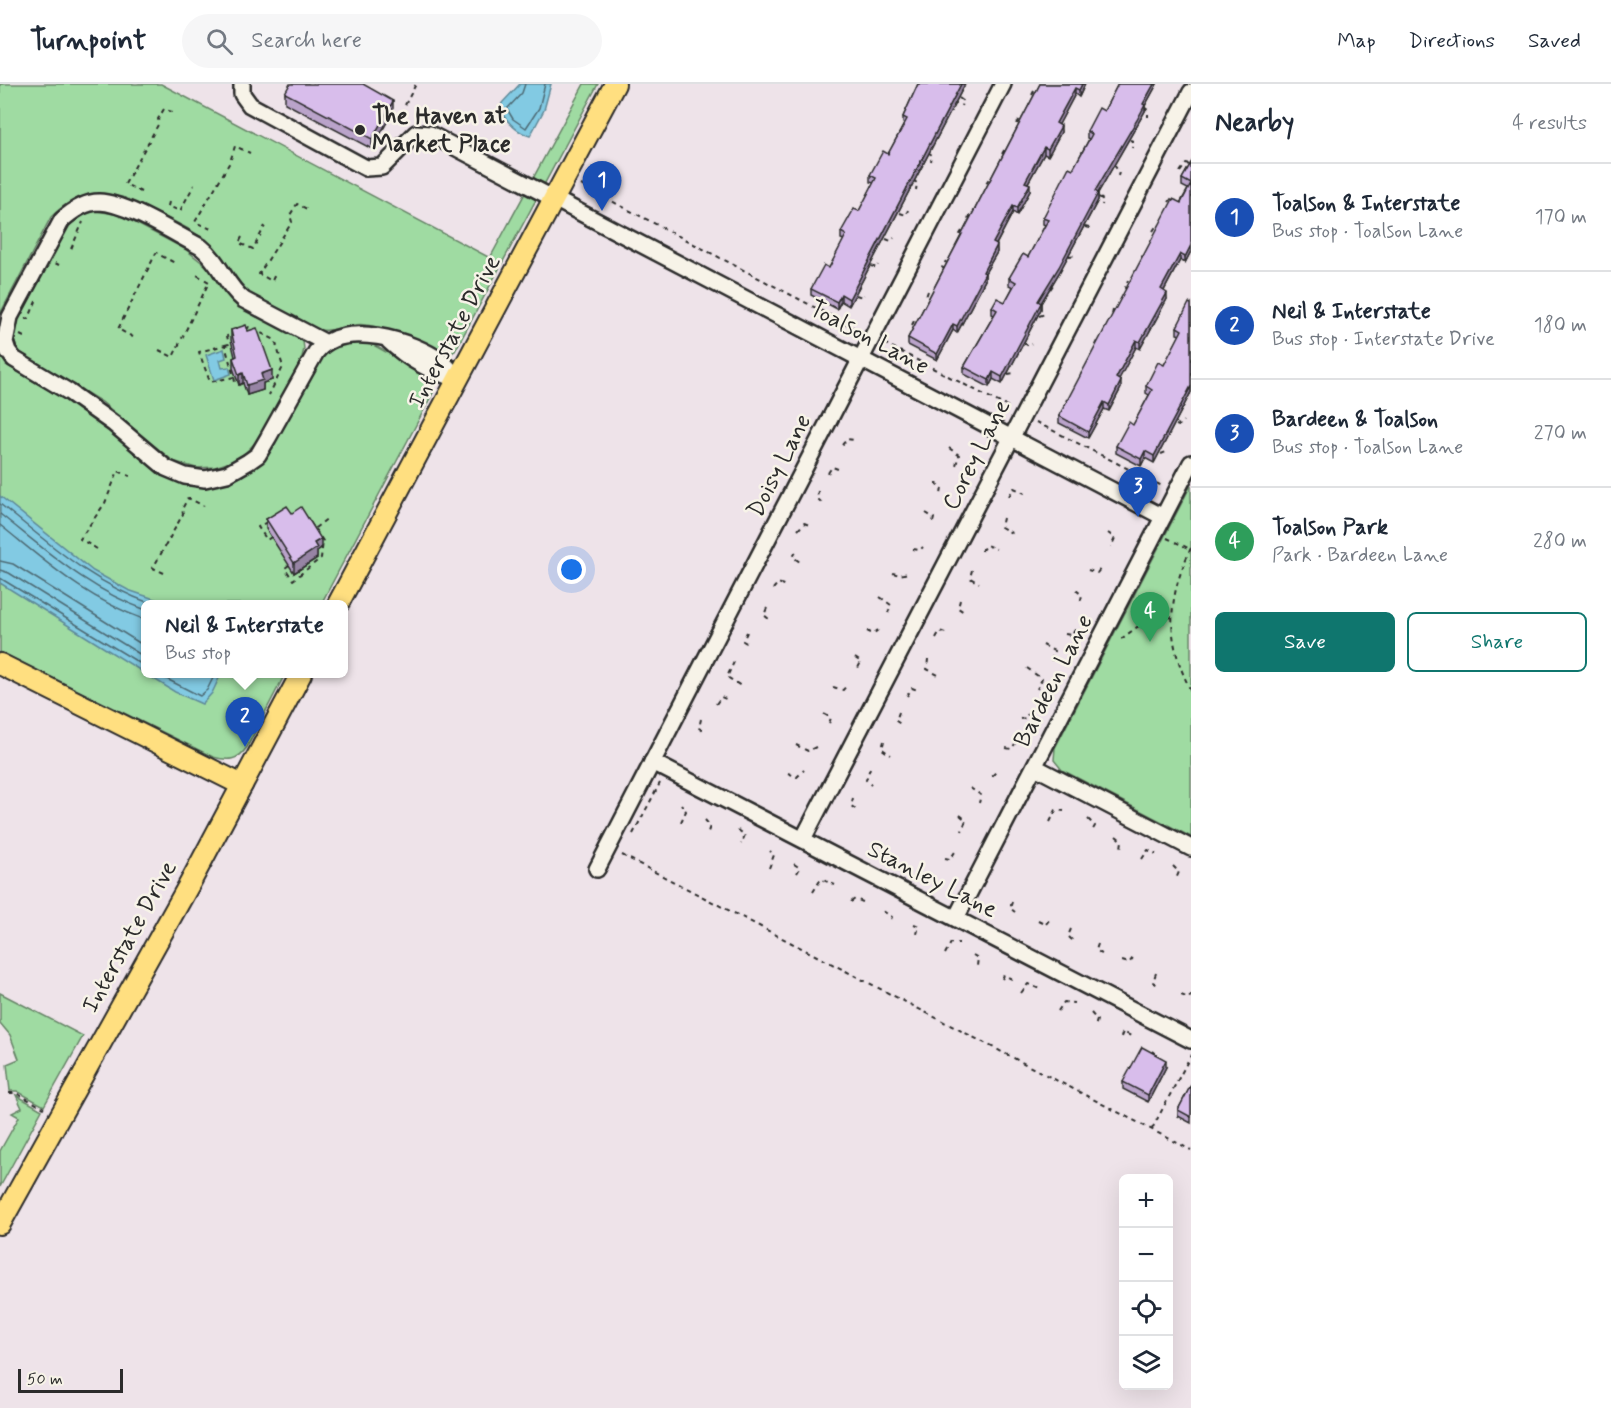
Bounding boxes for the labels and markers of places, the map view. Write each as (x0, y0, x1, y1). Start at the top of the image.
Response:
place label: The Haven at Market Place (372, 101, 511, 160)
marker: The Haven at Market Place (353, 123, 367, 137)
pin: 1 (582, 162, 622, 211)
pin: 3 (1118, 468, 1158, 517)
pin: 4 (1130, 592, 1170, 642)
pin: 2 (226, 698, 264, 747)

